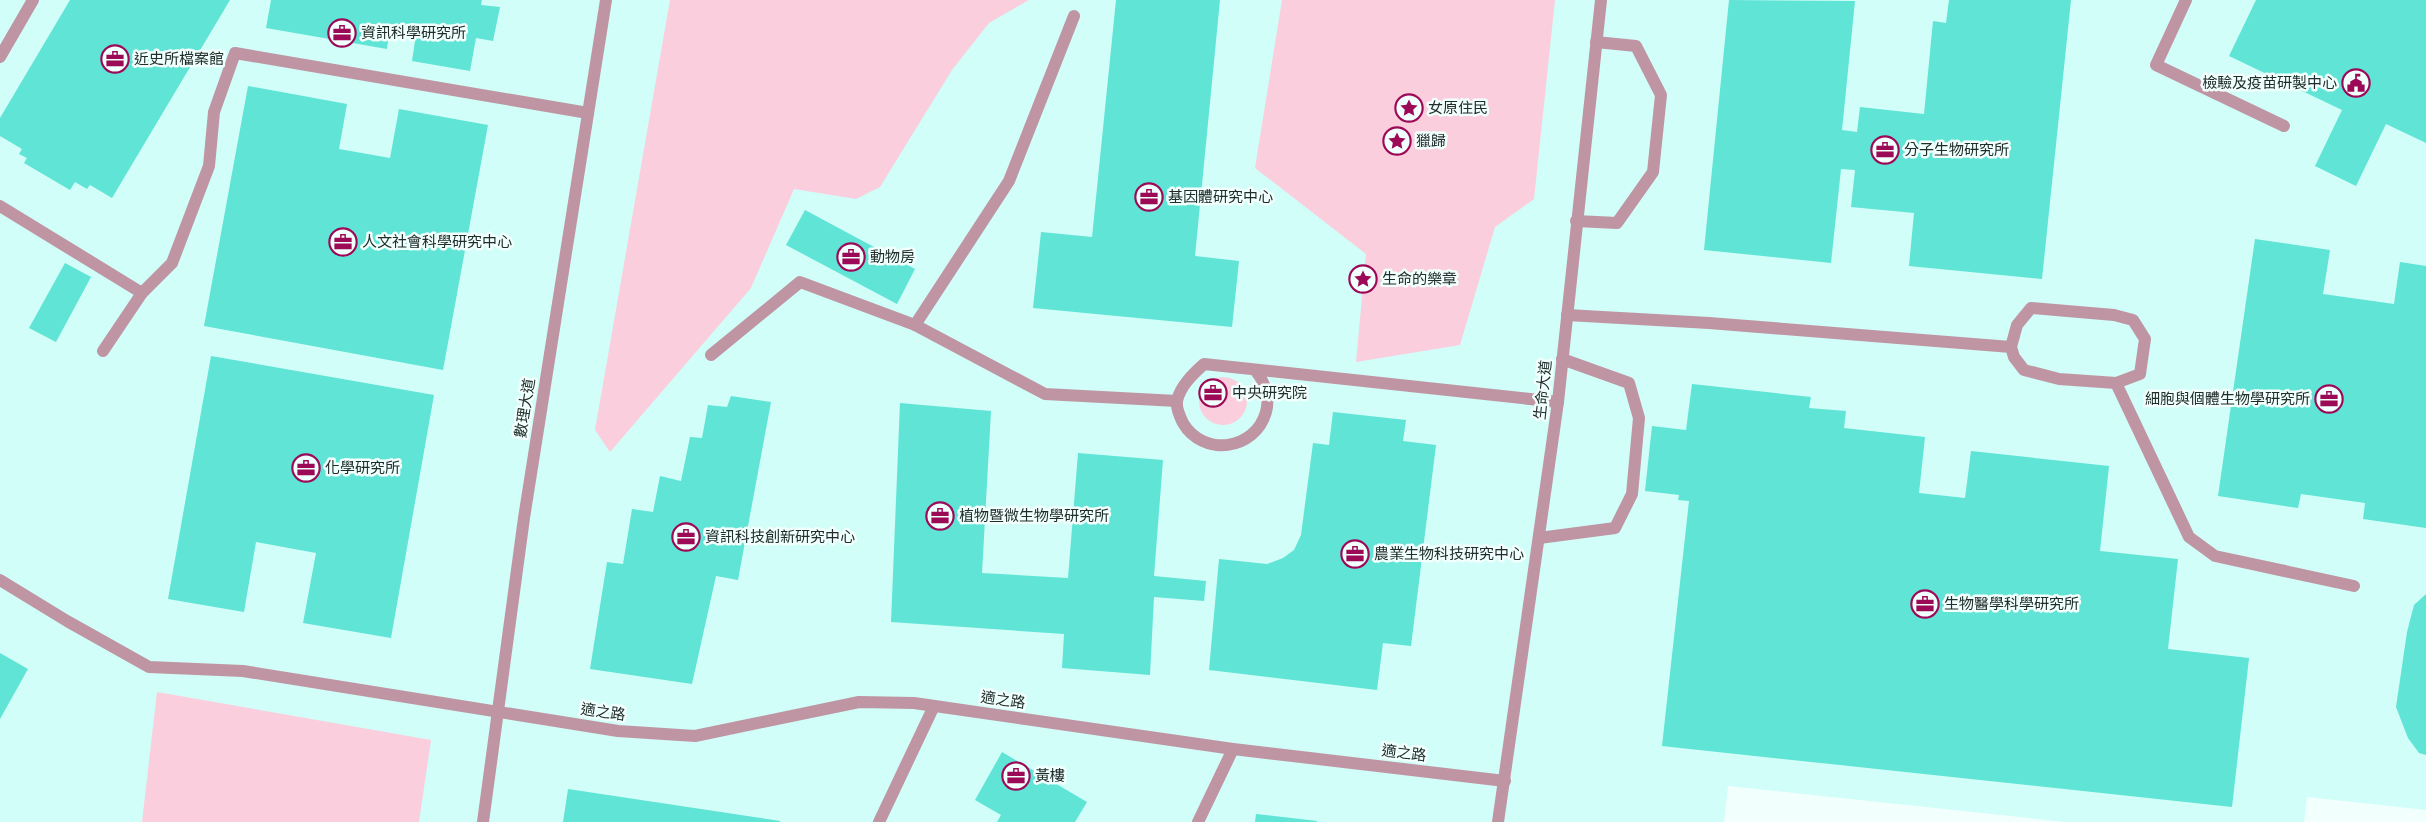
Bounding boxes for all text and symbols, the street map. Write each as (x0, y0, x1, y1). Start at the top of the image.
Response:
office icon: 資訊科學研究所 (327, 18, 357, 48)
place label: 資訊科學研究所 (361, 24, 466, 42)
office icon: 近史所檔案館 (100, 44, 130, 74)
place label: 近史所檔案館 (134, 50, 224, 68)
public building icon: 檢驗及疫苗研製中心 (2341, 68, 2371, 98)
place label: 檢驗及疫苗研製中心 (2202, 74, 2337, 92)
place icon: 女原住民 (1394, 93, 1424, 123)
place label: 女原住民 (1428, 99, 1488, 117)
place icon: 獵歸 (1382, 126, 1412, 156)
place label: 獵歸 (1416, 132, 1446, 150)
office icon: 分子生物研究所 (1870, 135, 1900, 165)
place label: 分子生物研究所 (1904, 141, 2009, 159)
office icon: 基因體研究中心 (1134, 182, 1164, 212)
place label: 基因體研究中心 (1168, 188, 1273, 206)
office icon: 人文社會科學研究中心 (328, 227, 358, 257)
place label: 人文社會科學研究中心 (362, 233, 512, 251)
office icon: 動物房 (836, 242, 866, 272)
place label: 動物房 (870, 248, 915, 266)
place icon: 生命的樂章 (1348, 264, 1378, 294)
place label: 生命的樂章 (1382, 270, 1457, 288)
street label: 生命大道 (1531, 359, 1555, 421)
street label: 數理大道 (511, 377, 539, 439)
office icon: 中央研究院 (1198, 378, 1228, 408)
place label: 中央研究院 (1232, 384, 1307, 402)
office icon: 細胞與個體生物學研究所 (2314, 384, 2344, 414)
place label: 細胞與個體生物學研究所 (2145, 390, 2310, 408)
office icon: 化學研究所 (291, 453, 321, 483)
place label: 化學研究所 (325, 459, 400, 477)
office icon: 植物暨微生物學研究所 (925, 501, 955, 531)
place label: 植物暨微生物學研究所 (959, 507, 1109, 525)
office icon: 資訊科技創新研究中心 (671, 522, 701, 552)
place label: 資訊科技創新研究中心 (705, 528, 855, 546)
office icon: 農業生物科技研究中心 (1340, 539, 1370, 569)
place label: 農業生物科技研究中心 (1374, 545, 1524, 563)
office icon: 生物醫學科學研究所 (1910, 589, 1940, 619)
place label: 生物醫學科學研究所 (1944, 595, 2079, 613)
street label: 適之路 (979, 688, 1027, 712)
street label: 適之路 (579, 700, 627, 724)
street label: 適之路 (1381, 741, 1427, 765)
office icon: 黃樓 (1001, 761, 1031, 791)
place label: 黃樓 (1035, 767, 1065, 785)

